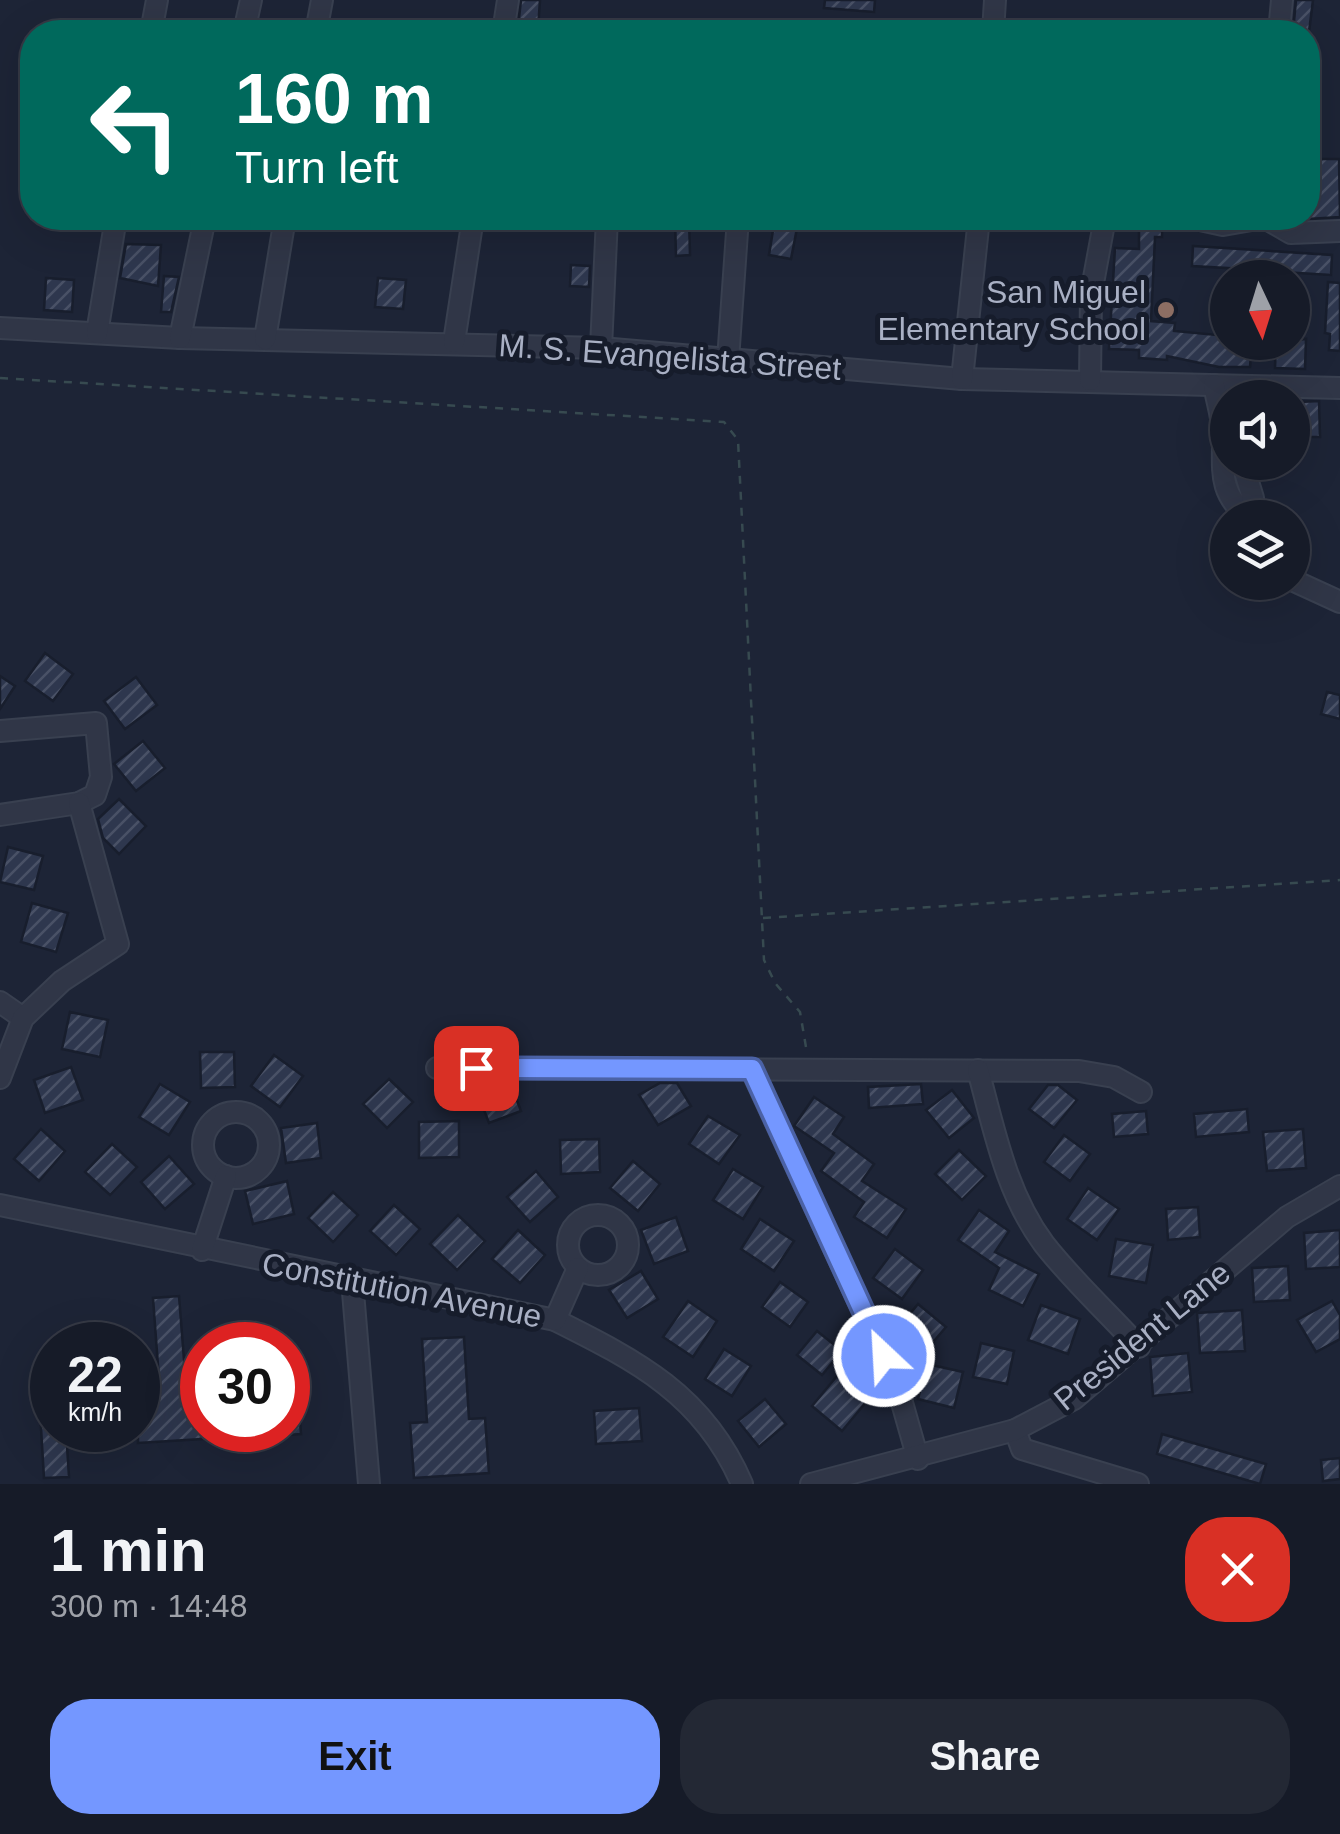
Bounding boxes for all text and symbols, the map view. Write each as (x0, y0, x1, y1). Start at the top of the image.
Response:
icon: left (70, 60, 200, 190)
text: 160 m (235, 60, 433, 138)
text: Turn left (235, 142, 398, 193)
north arrow (1210, 260, 1310, 360)
map controls (1210, 260, 1310, 600)
place label: San Miguel Elementary School (877, 274, 1146, 347)
marker: San Miguel Elementary School (1155, 299, 1177, 321)
street label: M. S. Evangelista Street (498, 327, 843, 387)
button: sound (1210, 380, 1310, 480)
button: layers (1210, 500, 1310, 600)
pin (434, 1026, 519, 1111)
icon: arrive (449, 1041, 504, 1096)
street label: Constitution Avenue (259, 1245, 545, 1335)
street label: President Lane (1047, 1254, 1237, 1418)
position arrow (832, 1304, 936, 1408)
speed limit sign: 30 (180, 1322, 310, 1452)
text: 22 (67, 1347, 123, 1403)
text: km/h (68, 1398, 122, 1426)
text: 1 min (50, 1517, 207, 1584)
button: close (1185, 1517, 1290, 1622)
text: 300 m · 14:48 (50, 1588, 247, 1624)
button: Exit (50, 1699, 660, 1814)
button: Share (680, 1699, 1290, 1814)

